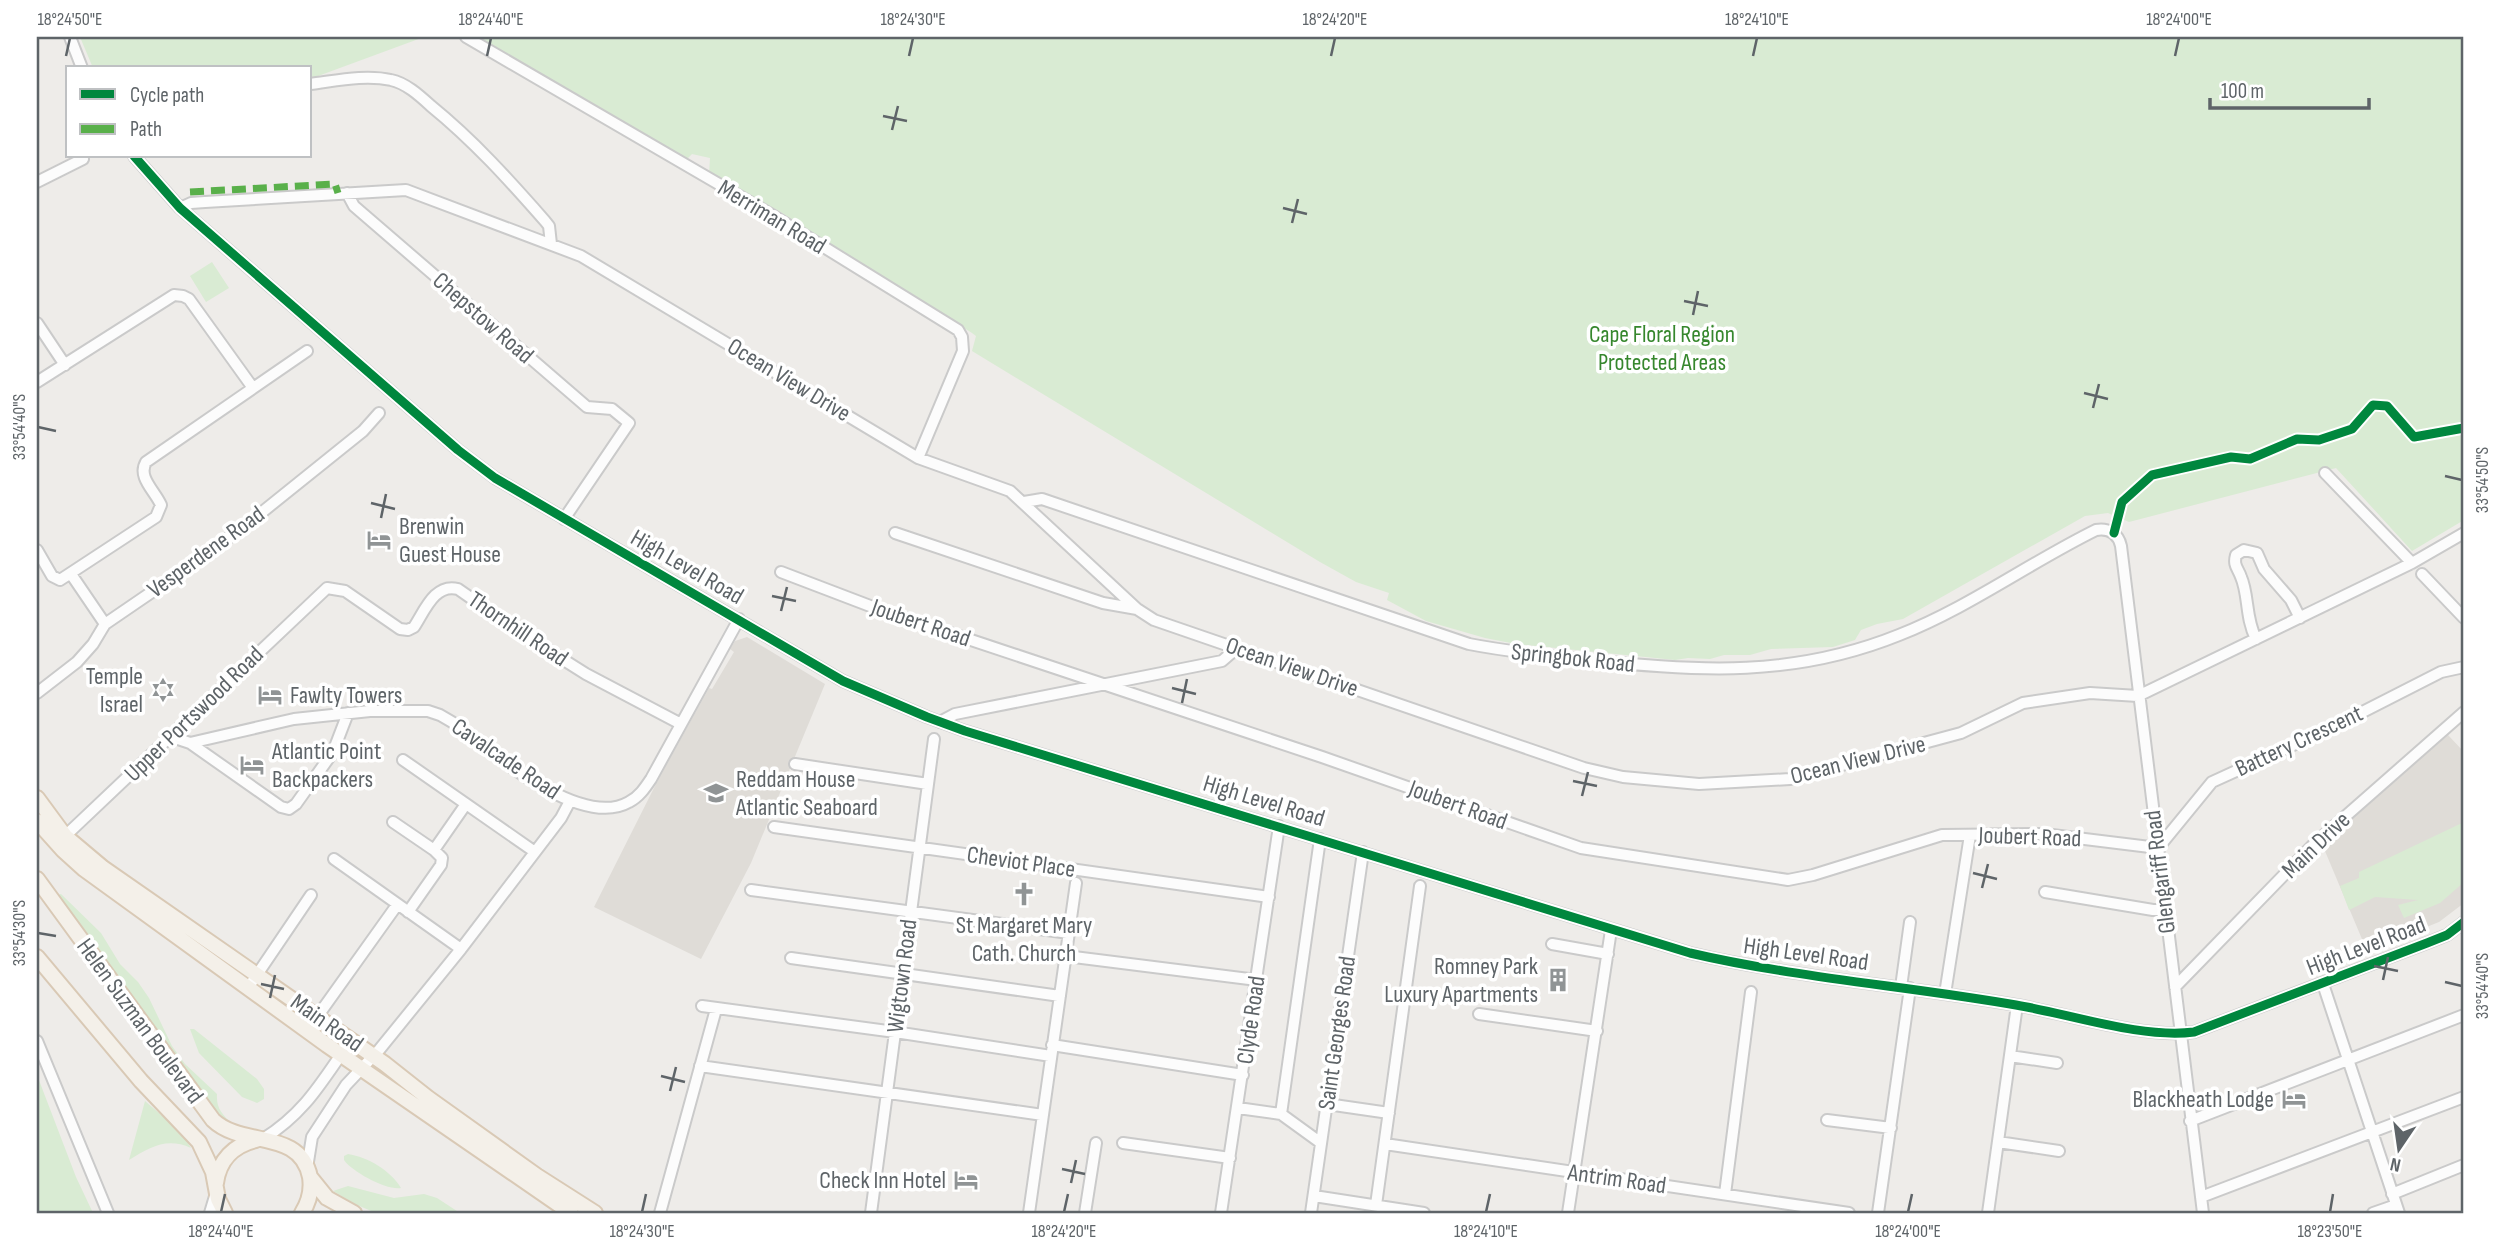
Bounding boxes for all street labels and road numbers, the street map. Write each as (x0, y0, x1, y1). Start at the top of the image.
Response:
street label: Merriman Road (713, 173, 831, 261)
street label: Chepstow Road (427, 266, 539, 370)
street label: Ocean View Drive (722, 332, 856, 428)
street label: Vesperdene Road (142, 500, 270, 604)
street label: High Level Road (625, 523, 749, 611)
street label: Thornhill Road (462, 585, 574, 673)
street label: Joubert Road (867, 592, 974, 653)
street label: Ocean View Drive (1222, 631, 1362, 703)
street label: Springbok Road (1510, 637, 1636, 679)
street label: Upper Portswood Road (118, 640, 270, 788)
street label: Battery Crescent (2231, 699, 2367, 783)
street label: Cavalcade Road (446, 712, 566, 806)
street label: Ocean View Drive (1787, 729, 1929, 791)
street label: High Level Road (1200, 769, 1328, 833)
street label: Joubert Road (1404, 773, 1511, 836)
street label: Main Drive (2276, 805, 2356, 885)
street label: Glengariff Road (2138, 809, 2182, 935)
street label: Joubert Road (1977, 821, 2082, 853)
street label: Cheviot Place (965, 840, 1077, 884)
street label: High Level Road (2302, 910, 2430, 982)
street label: Wigtown Road (881, 918, 923, 1034)
street label: High Level Road (1742, 931, 1870, 977)
street label: Helen Suzman Boulevard (70, 933, 210, 1109)
street label: Saint Georges Road (1312, 954, 1362, 1112)
street label: Clyde Road (1230, 974, 1272, 1066)
street label: Main Road (285, 988, 369, 1058)
street label: Antrim Road (1565, 1158, 1668, 1200)

